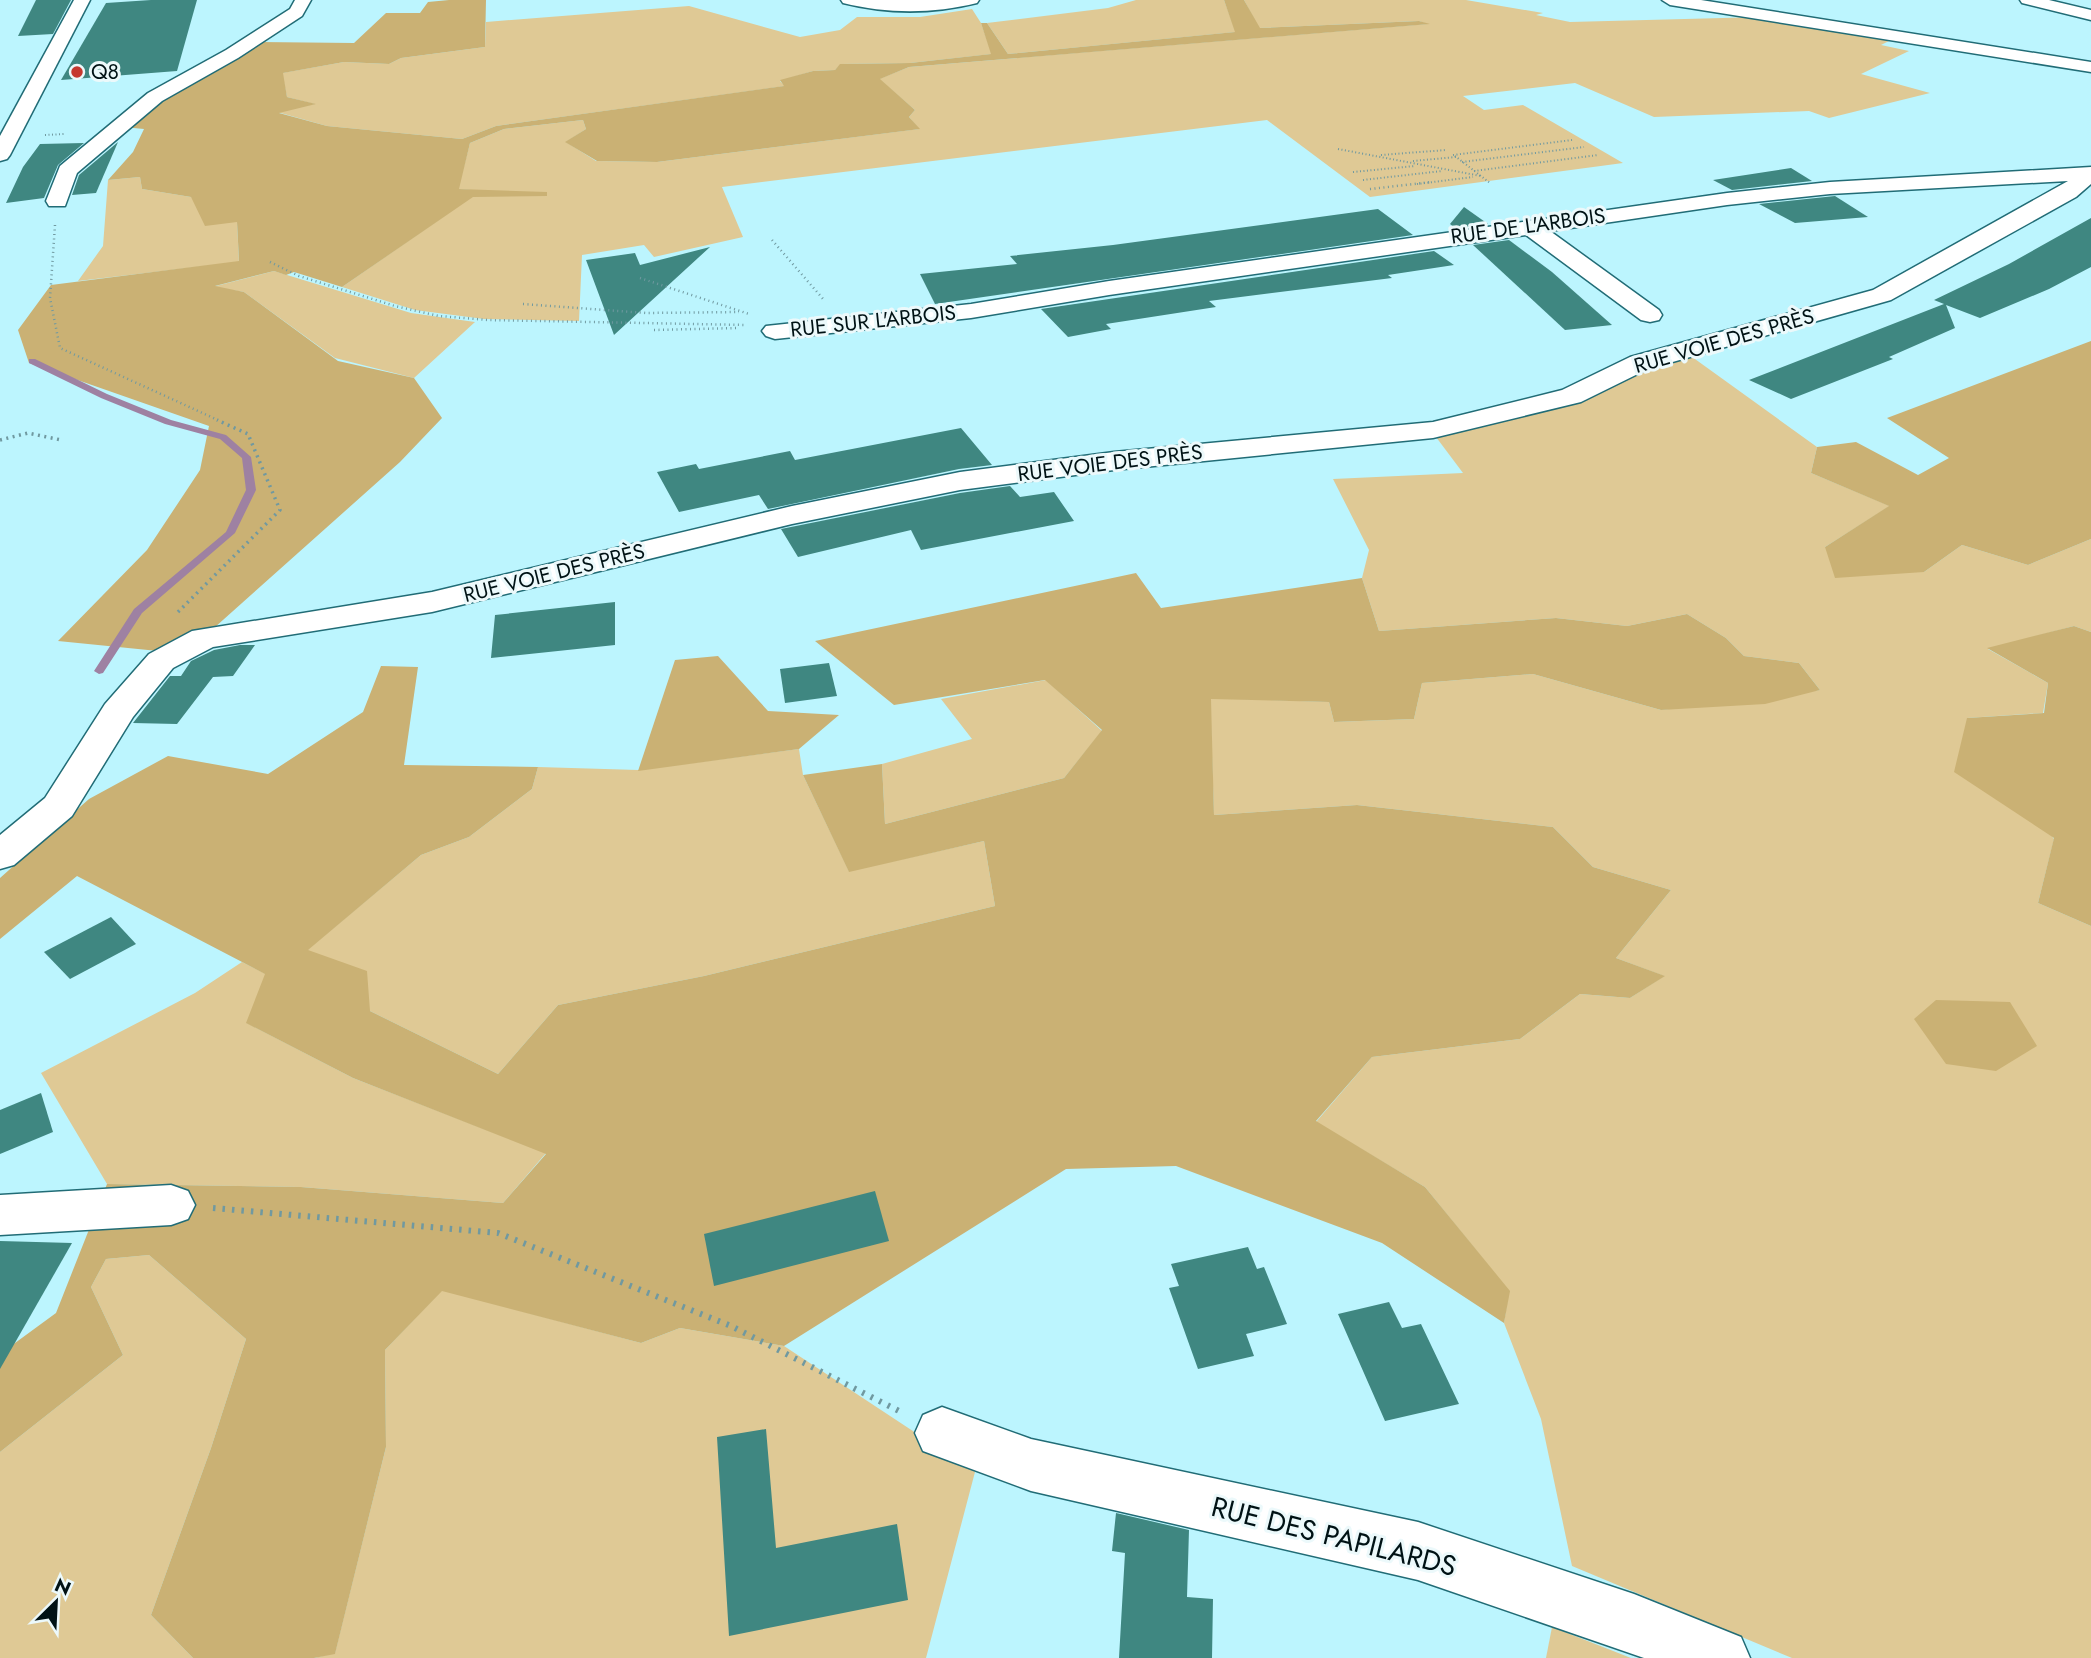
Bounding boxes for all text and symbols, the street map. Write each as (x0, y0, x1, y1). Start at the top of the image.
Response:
place label: Q8 (91, 57, 119, 87)
marker: Q8 (69, 64, 85, 80)
street label: RUE DE L'ARBOIS (1449, 200, 1607, 252)
street label: RUE SUR L'ARBOIS (789, 297, 957, 345)
street label: RUE VOIE DES PRÈS (1631, 301, 1817, 381)
street label: RUE VOIE DES PRÈS (1016, 437, 1204, 489)
street label: RUE VOIE DES PRÈS (460, 536, 648, 610)
street label: RUE DES PAPILARDS (1207, 1486, 1461, 1587)
north arrow (21, 1567, 91, 1637)
text: N (50, 1572, 75, 1602)

